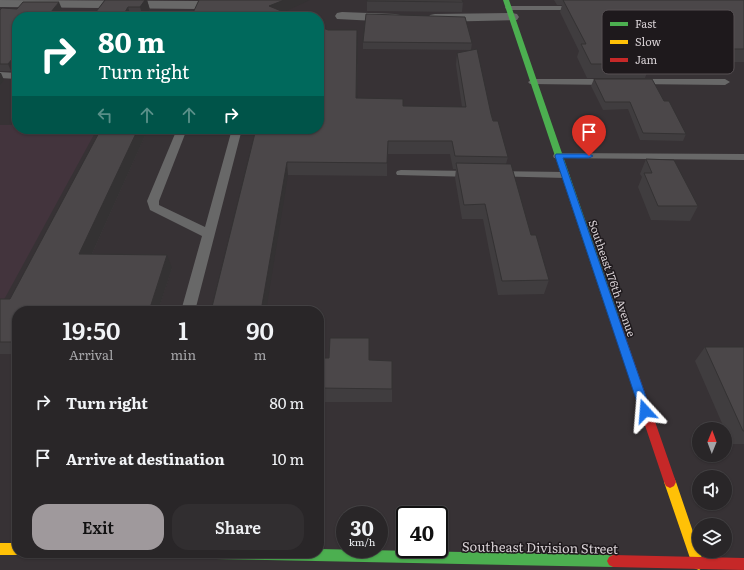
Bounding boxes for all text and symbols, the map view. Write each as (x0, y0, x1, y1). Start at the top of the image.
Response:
legend (602, 10, 734, 74)
text: Fast (635, 15, 657, 31)
text: 80 m (98, 20, 165, 62)
icon: right (32, 28, 84, 80)
text: Slow (635, 33, 661, 49)
text: Jam (635, 51, 658, 67)
text: Turn right (98, 58, 189, 85)
icon: left (94, 104, 116, 126)
icon: ahead (136, 104, 158, 126)
icon: ahead (178, 104, 200, 126)
icon: right (220, 104, 242, 126)
pin (572, 115, 606, 156)
icon: arrive (578, 121, 600, 143)
street label: Southeast 176th Avenue (585, 217, 641, 339)
text: 19:50 (62, 312, 120, 347)
text: 1 (178, 312, 188, 347)
text: 90 (246, 312, 274, 347)
text: Arrival (69, 345, 113, 364)
text: min (170, 345, 196, 364)
text: m (254, 345, 266, 364)
position arrow (624, 390, 666, 432)
icon: right (32, 391, 54, 413)
text: Turn right (66, 391, 148, 414)
text: 80 m (270, 391, 304, 414)
north arrow (692, 422, 732, 462)
map controls (692, 422, 732, 558)
icon: arrive (32, 447, 54, 469)
text: Arrive at destination (66, 447, 225, 470)
text: 10 m (272, 447, 304, 470)
button: sound (692, 470, 732, 510)
button: Exit (32, 504, 164, 550)
button: Share (172, 504, 304, 550)
speed limit sign: 40 (396, 506, 448, 558)
text: 30 (350, 512, 374, 542)
button: layers (692, 518, 732, 558)
text: km/h (349, 534, 375, 549)
street label: Southeast Division Street (462, 536, 619, 558)

